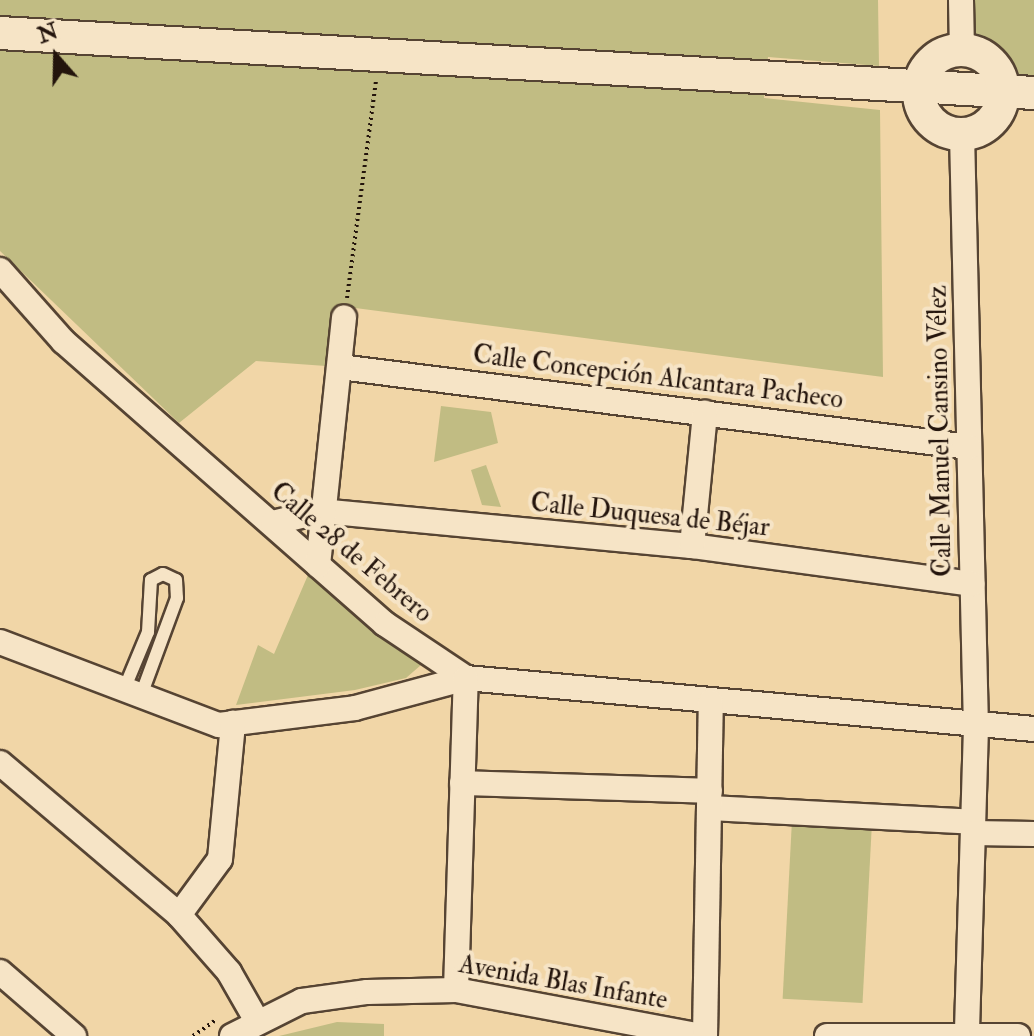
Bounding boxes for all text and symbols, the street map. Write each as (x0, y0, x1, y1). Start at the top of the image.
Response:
north arrow (16, 16, 96, 96)
text: N (34, 17, 62, 50)
street label: Calle Manuel Cansino Vélez (923, 285, 959, 577)
street label: Calle Concepción Alcantara Pacheco (471, 340, 845, 416)
street label: Calle 28 de Febrero (264, 476, 438, 630)
street label: Calle Duquesa de Béjar (529, 488, 771, 544)
street label: Avenida Blas Infante (456, 949, 670, 1017)

